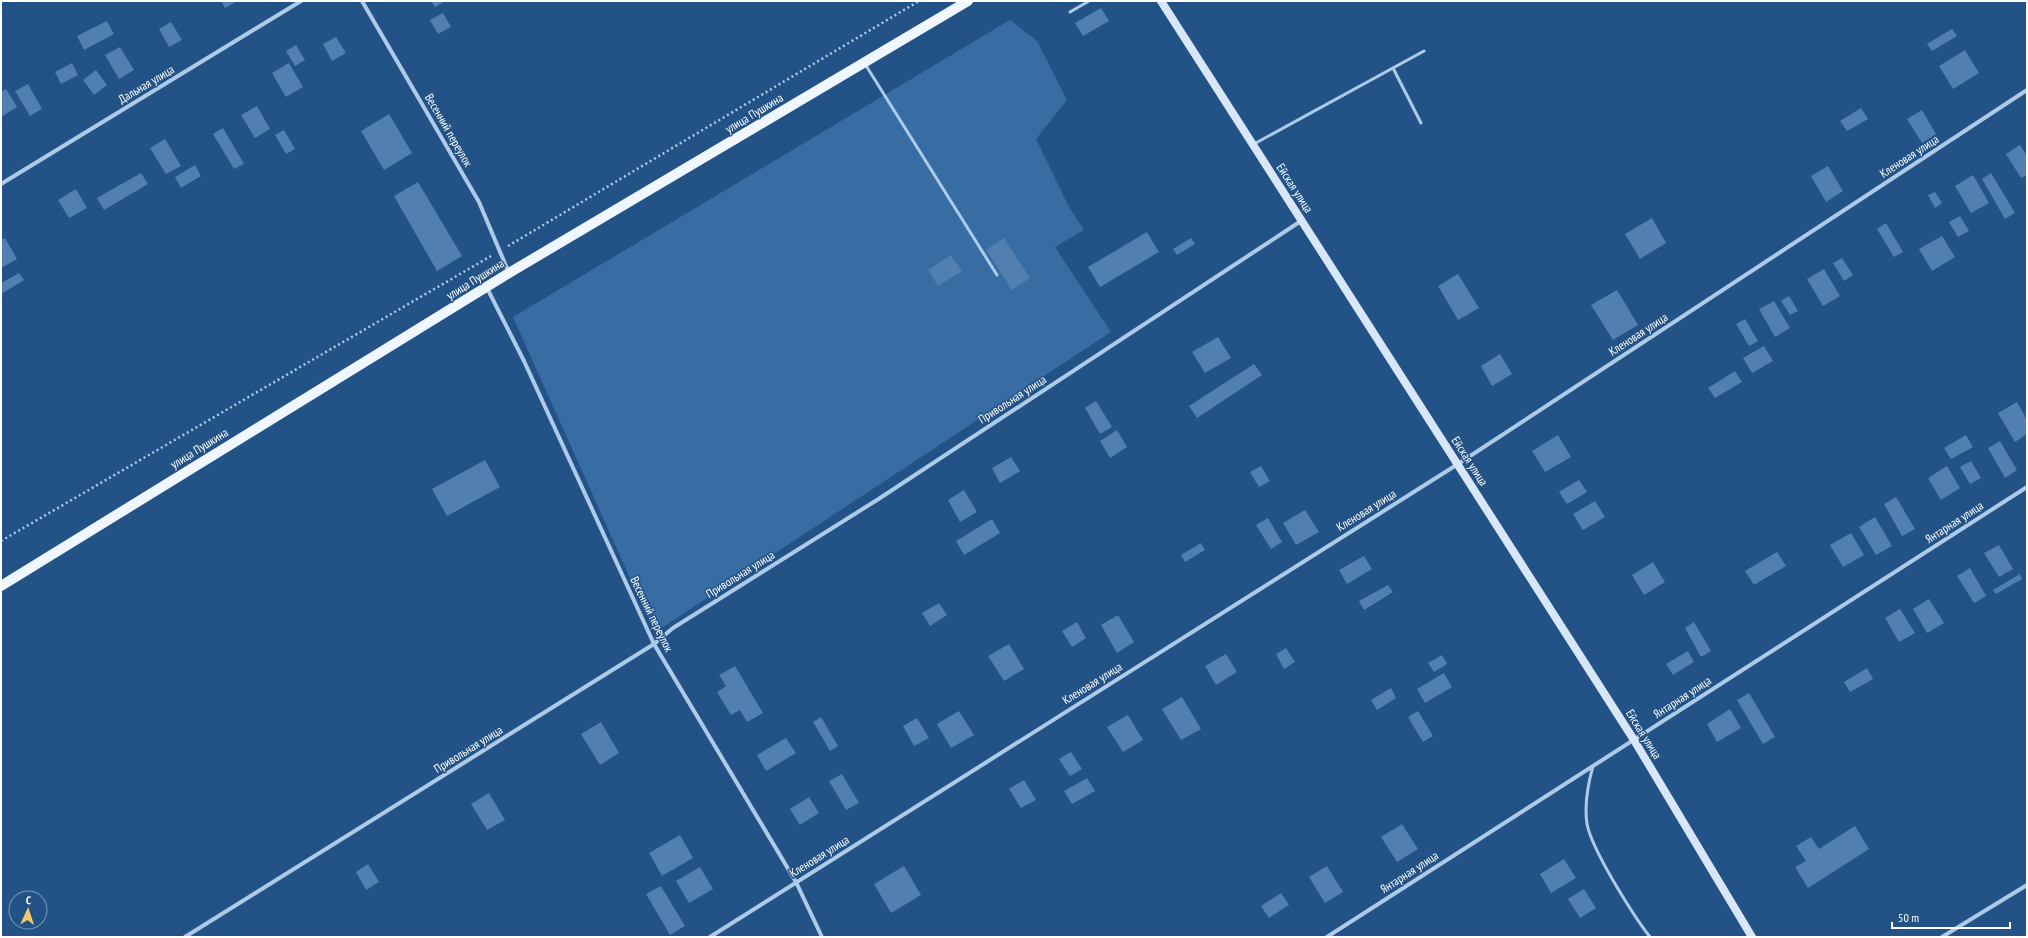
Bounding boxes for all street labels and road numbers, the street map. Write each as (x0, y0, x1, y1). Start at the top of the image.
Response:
street label: Дальная улица (115, 61, 177, 107)
street label: улица Пушкина (722, 90, 786, 136)
street label: Весенний переулок (422, 91, 476, 170)
street label: Кленовая улица (1877, 131, 1942, 181)
street label: Ейская улица (1273, 160, 1317, 216)
street label: улица Пушкина (443, 255, 507, 303)
street label: Кленовая улица (1606, 309, 1671, 359)
street label: Привольная улица (975, 371, 1049, 427)
street label: улица Пушкина (167, 424, 231, 472)
street label: Ейская улица (1448, 433, 1492, 489)
street label: Кленовая улица (1333, 486, 1399, 534)
street label: Янтарная улица (1922, 498, 1986, 546)
street label: Привольная улица (703, 547, 777, 601)
street label: Весенний переулок (627, 574, 677, 655)
street label: Кленовая улица (1059, 659, 1125, 707)
street label: Янтарная улица (1650, 673, 1714, 721)
street label: Ейская улица (1623, 706, 1665, 762)
street label: Привольная улица (431, 722, 505, 776)
street label: Кленовая улица (786, 832, 852, 880)
street label: Янтарная улица (1377, 848, 1441, 896)

